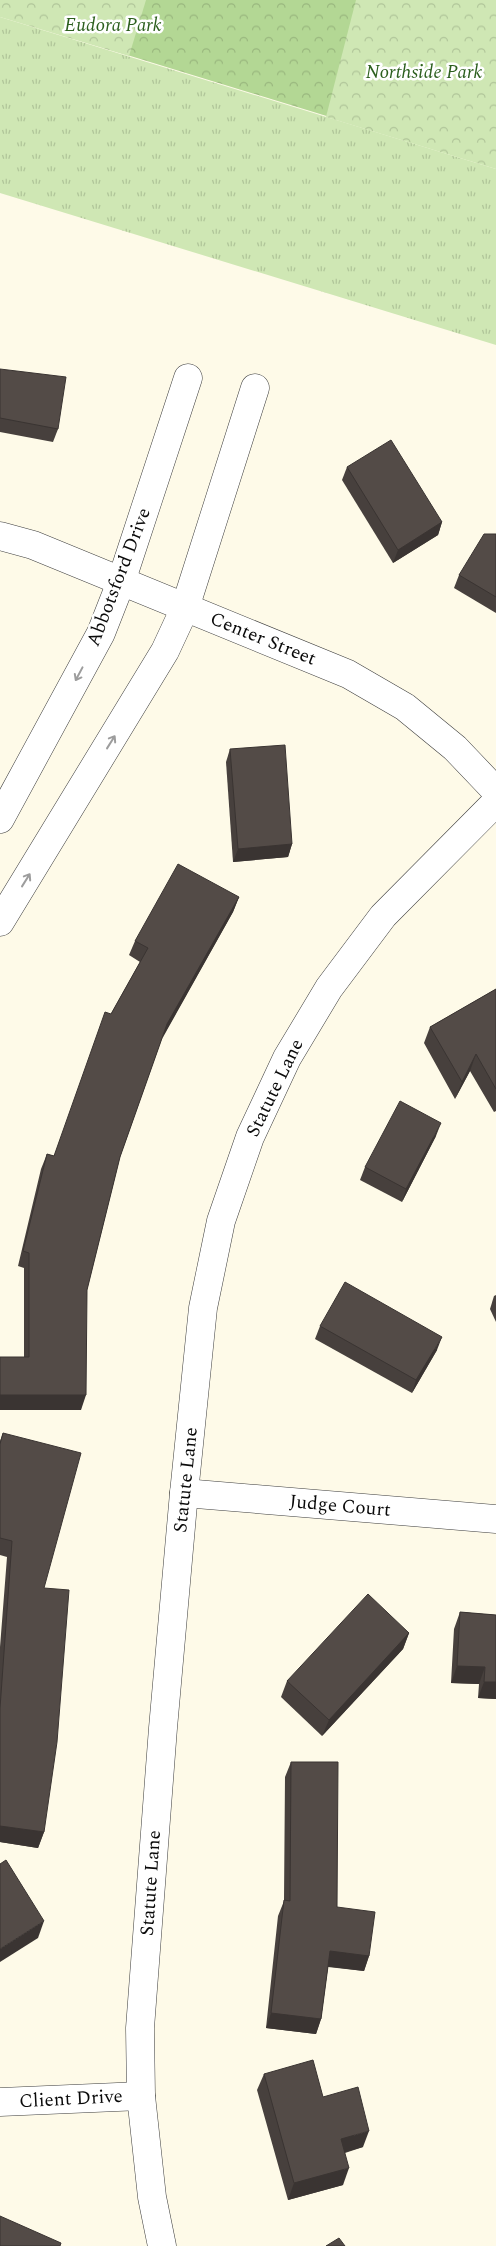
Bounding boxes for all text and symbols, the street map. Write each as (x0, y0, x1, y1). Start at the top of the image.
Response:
park label: Eudora Park (64, 11, 162, 40)
park label: Northside Park (366, 58, 483, 87)
street label: Abbotsford Drive (79, 503, 159, 651)
street label: Center Street (206, 605, 321, 674)
one-way arrow (74, 666, 83, 681)
one-way arrow (106, 735, 116, 749)
one-way arrow (21, 874, 31, 888)
street label: Statute Lane (239, 1034, 311, 1142)
street label: Statute Lane (166, 1426, 206, 1534)
street label: Judge Court (288, 1487, 392, 1525)
street label: Statute Lane (133, 1829, 169, 1937)
street label: Client Drive (19, 2082, 123, 2116)

